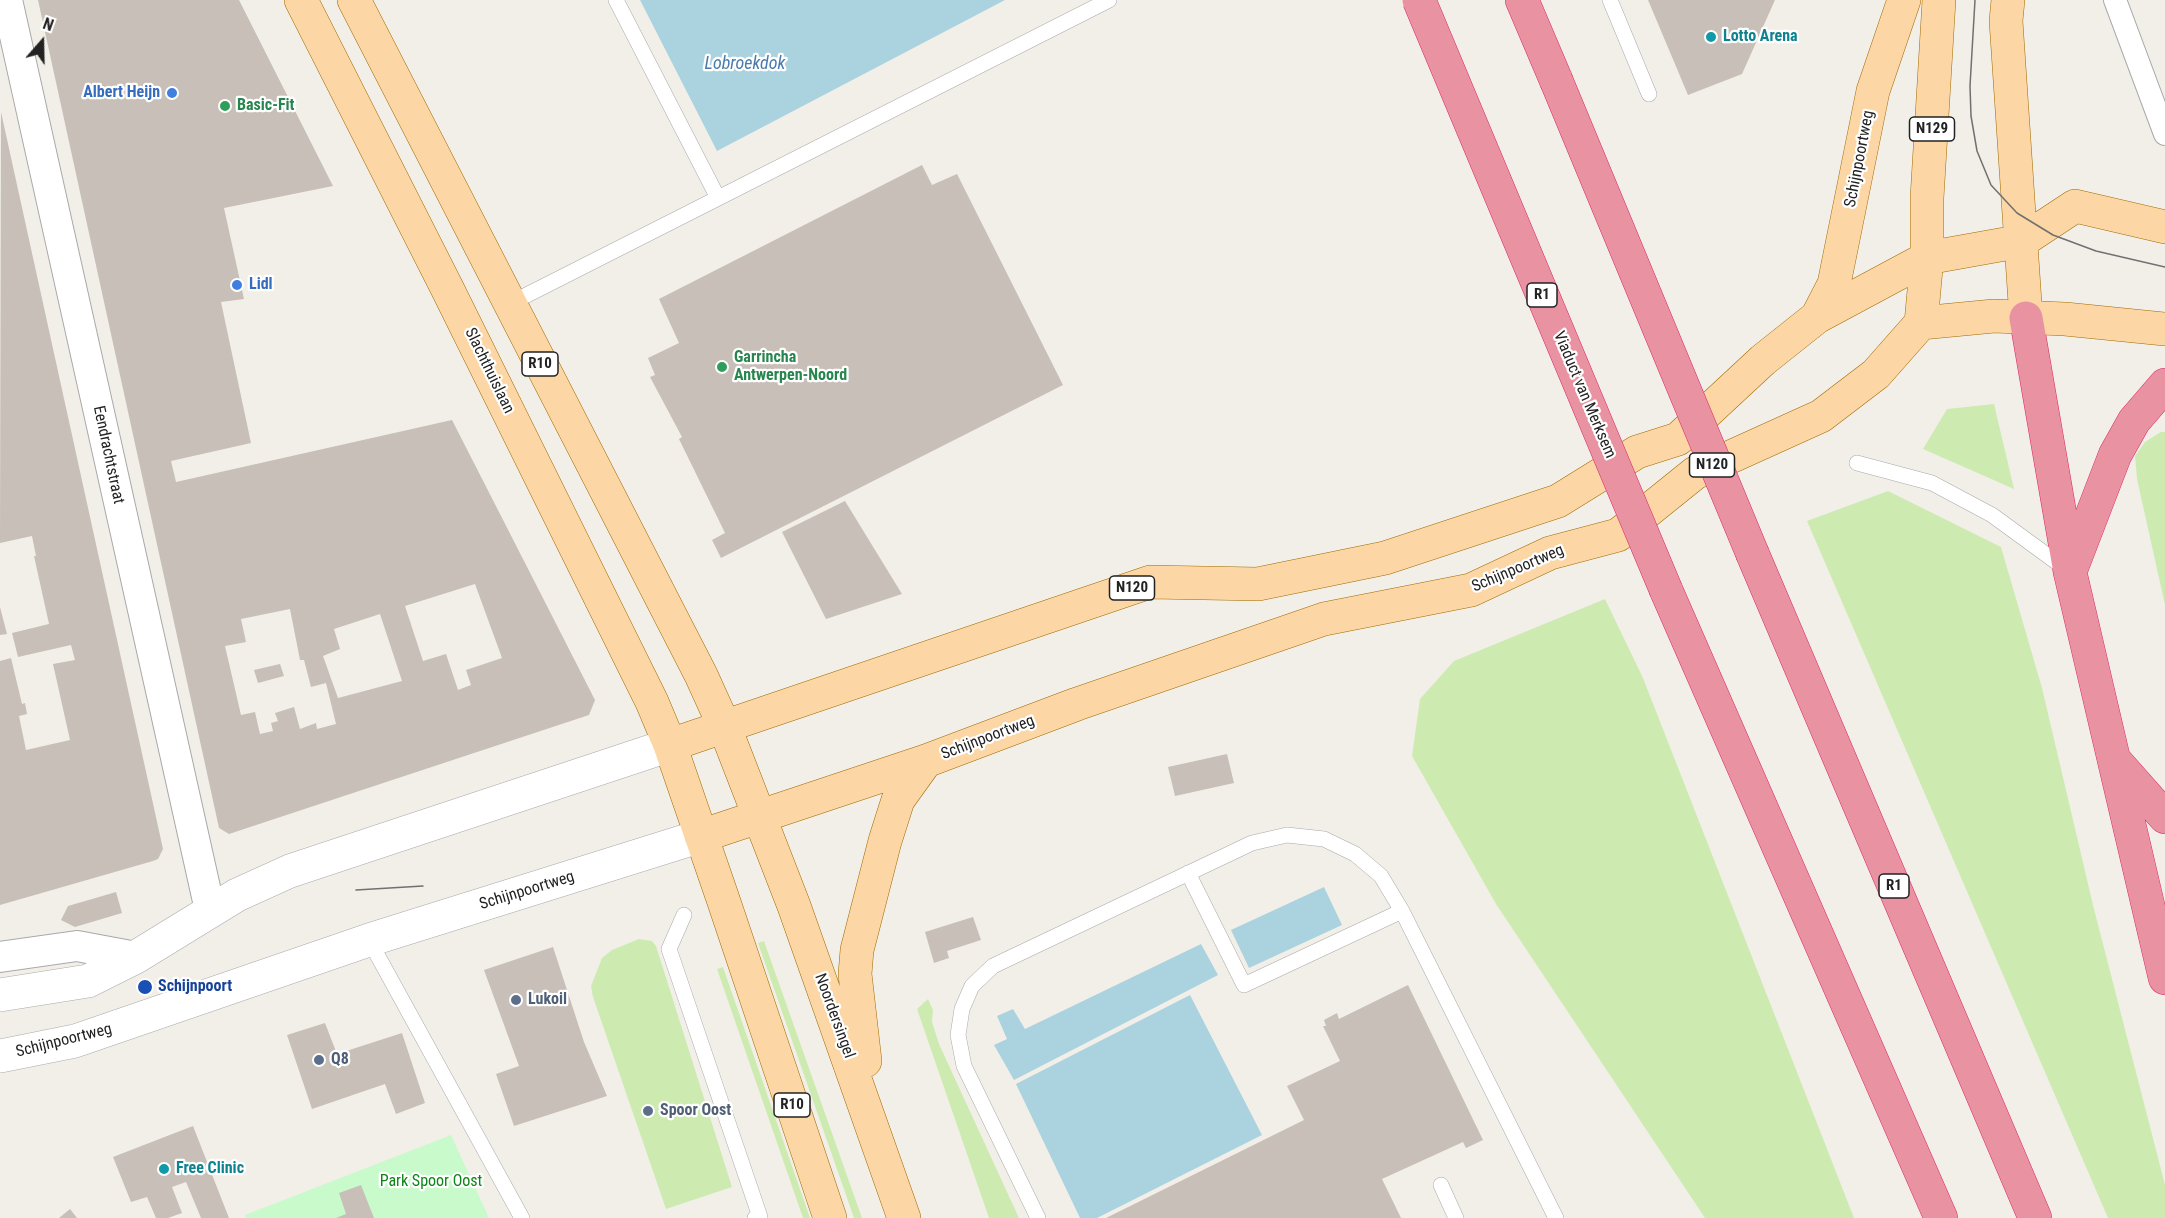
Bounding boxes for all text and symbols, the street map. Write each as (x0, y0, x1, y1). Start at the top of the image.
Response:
north arrow (12, 12, 72, 72)
text: N (40, 14, 56, 35)
place label: Lotto Arena (1723, 27, 1798, 47)
marker: Lotto Arena (1704, 30, 1718, 44)
water label: Lobroekdok (705, 53, 785, 75)
place label: Albert Heijn (83, 83, 160, 103)
marker: Albert Heijn (165, 86, 179, 100)
place label: Basic-Fit (237, 96, 294, 116)
marker: Basic-Fit (218, 99, 232, 113)
street label: Schijnpoortweg (1841, 109, 1879, 209)
road number: N129 (1910, 117, 1954, 141)
place label: Lidl (249, 275, 273, 295)
marker: Lidl (230, 278, 244, 292)
road number: R1 (1527, 283, 1557, 307)
street label: Slachthuislaan (460, 325, 518, 417)
street label: Viaduct van Merksem (1549, 329, 1619, 461)
place label: Garrincha Antwerpen-Noord (734, 348, 847, 386)
road number: R10 (522, 352, 558, 376)
marker: Garrincha Antwerpen-Noord (715, 360, 729, 374)
street label: Eendrachtstraat (88, 404, 128, 506)
road number: N120 (1690, 453, 1734, 477)
street label: Schijnpoortweg (1469, 541, 1567, 597)
road number: N120 (1110, 576, 1154, 600)
street label: Schijnpoortweg (939, 711, 1037, 765)
street label: Schijnpoortweg (477, 867, 577, 915)
road number: R1 (1879, 874, 1909, 898)
street label: Noordersingel (810, 971, 858, 1061)
place label: Schijnpoort (158, 977, 232, 997)
marker: Schijnpoort (136, 978, 154, 996)
place label: Lukoil (528, 990, 567, 1010)
marker: Lukoil (509, 993, 523, 1007)
street label: Schijnpoortweg (14, 1020, 114, 1062)
place label: Q8 (331, 1050, 349, 1070)
marker: Q8 (312, 1053, 326, 1067)
road number: R10 (774, 1093, 810, 1117)
place label: Spoor Oost (660, 1101, 731, 1121)
marker: Spoor Oost (641, 1104, 655, 1118)
place label: Free Clinic (176, 1159, 244, 1179)
marker: Free Clinic (157, 1162, 171, 1176)
park label: Park Spoor Oost (380, 1172, 482, 1192)

